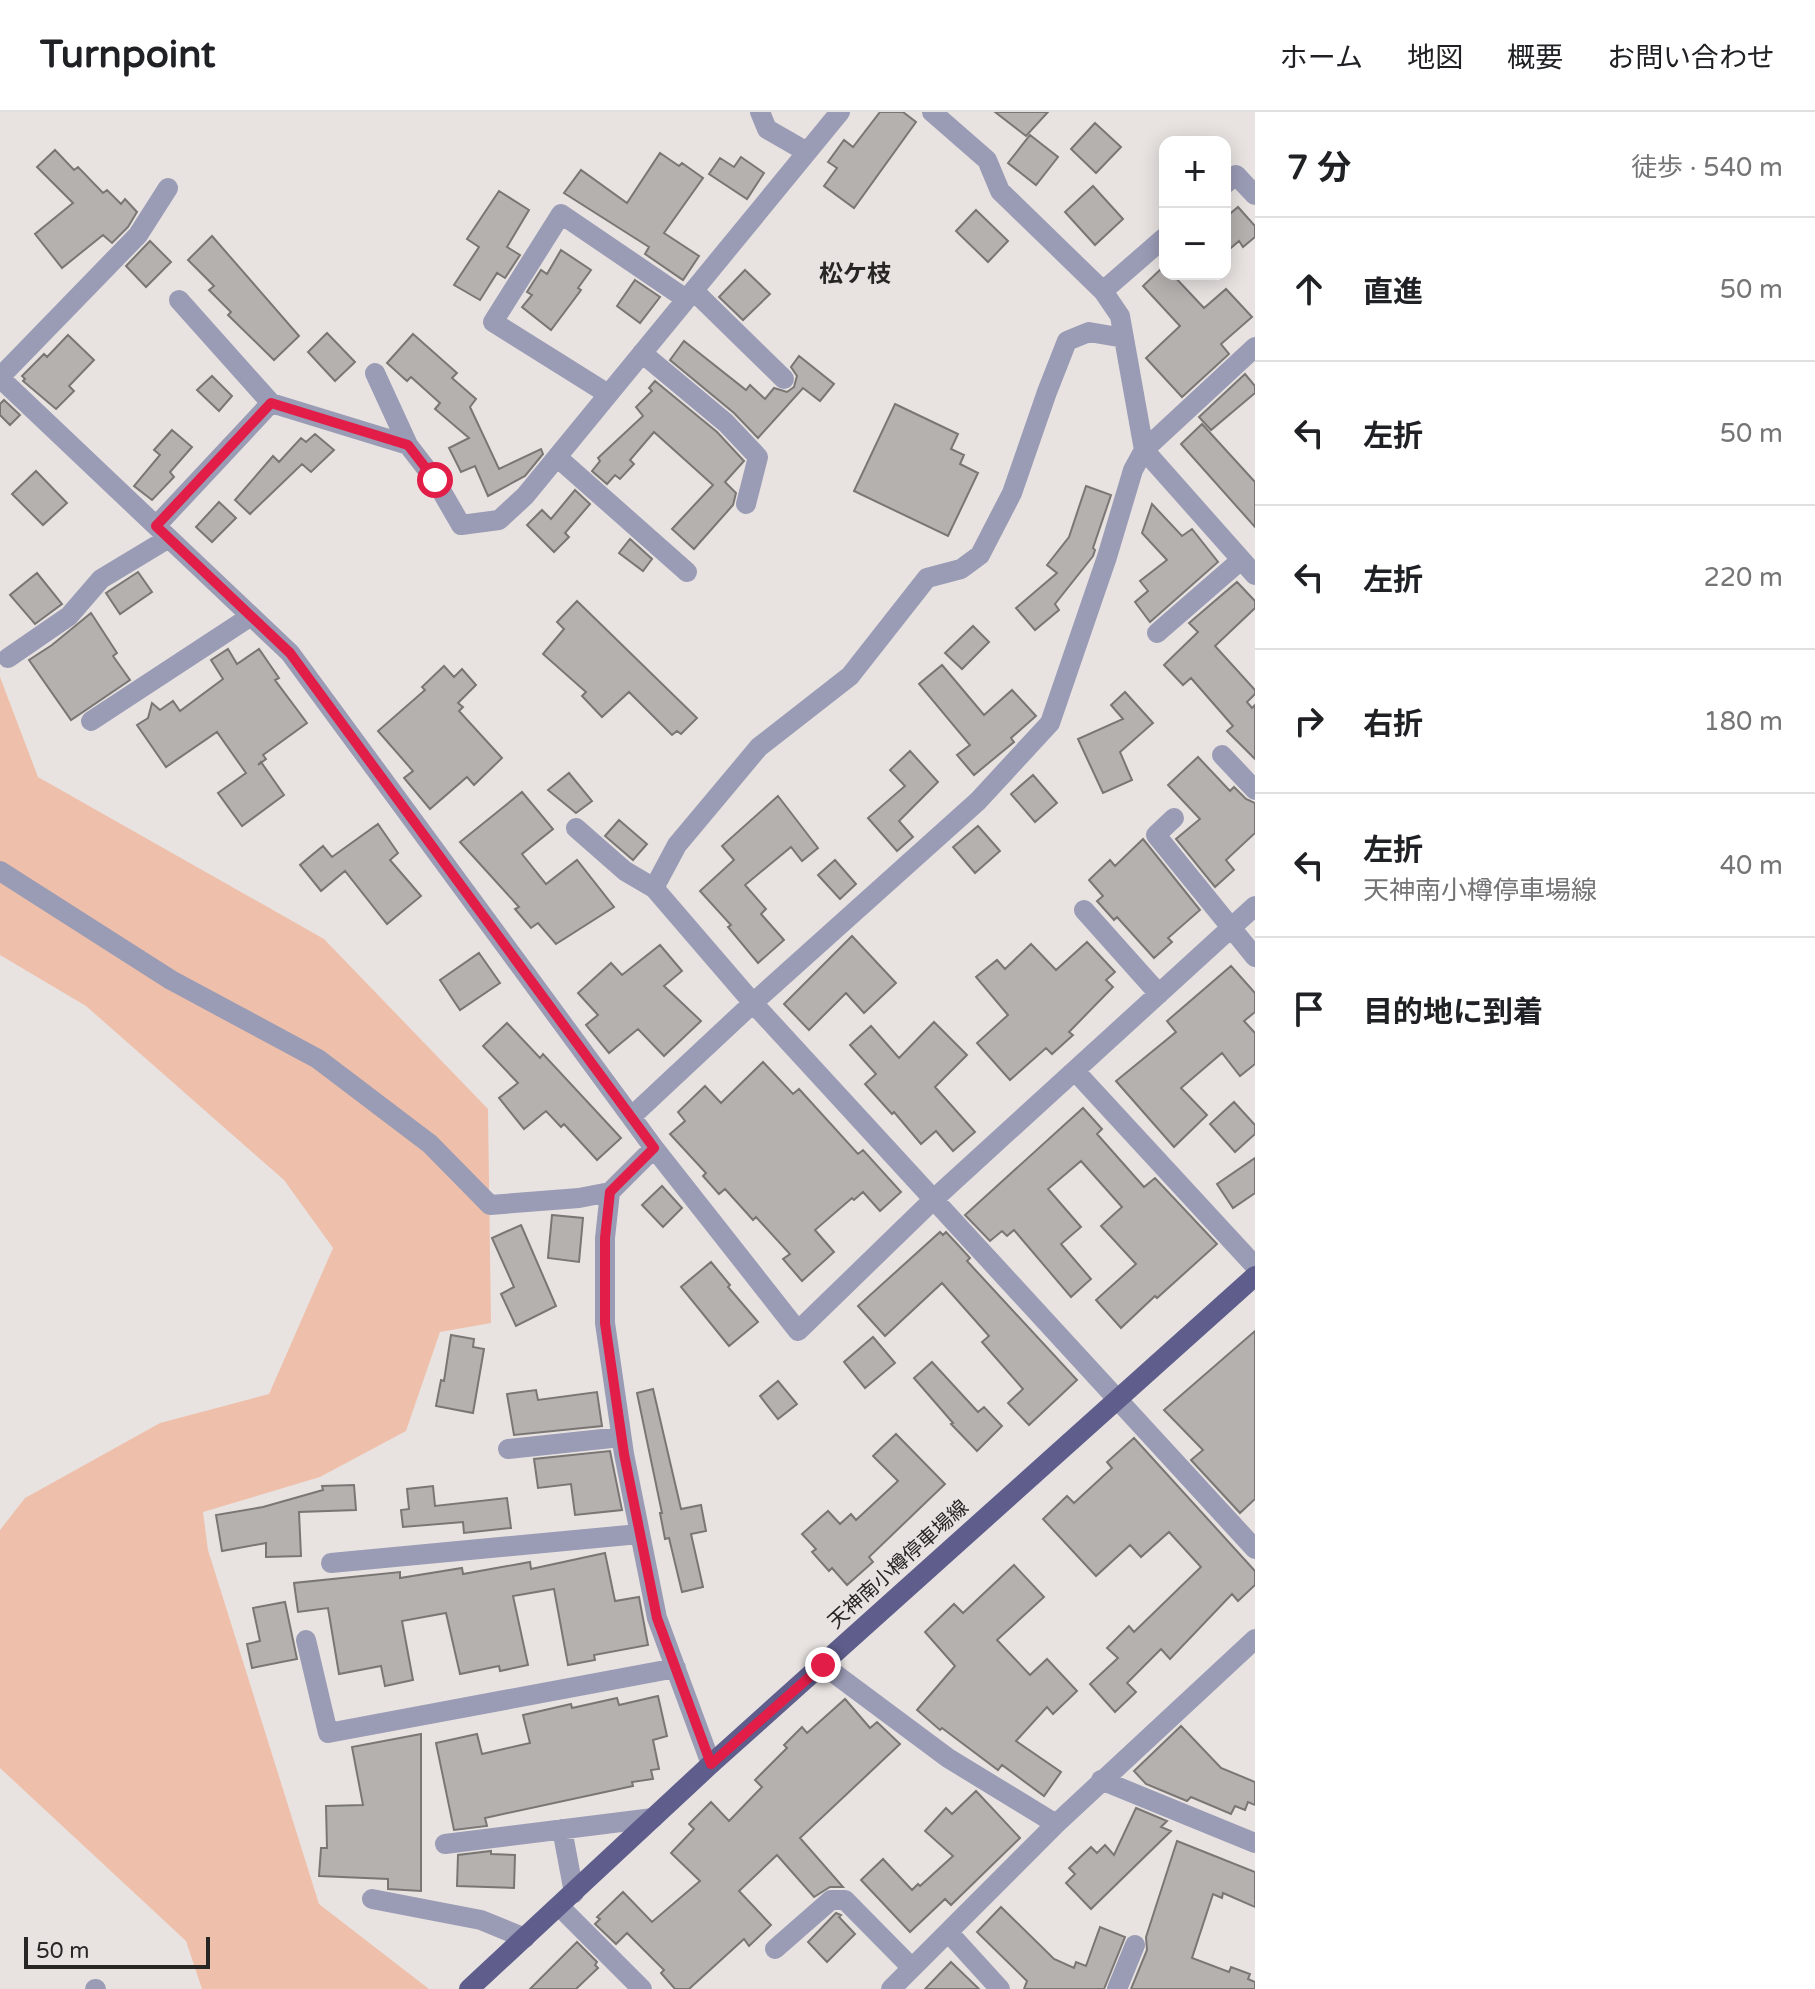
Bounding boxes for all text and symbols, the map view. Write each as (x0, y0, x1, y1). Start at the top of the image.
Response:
text: Turnpoint (40, 32, 215, 78)
text: ホーム (1280, 41, 1363, 75)
text: 地図 (1407, 41, 1463, 75)
text: 概要 (1507, 41, 1563, 75)
text: お問い合わせ (1607, 41, 1775, 75)
map controls (1159, 136, 1231, 280)
button: + (1159, 136, 1231, 208)
text: 7 分 (1287, 148, 1351, 189)
text: 徒歩 · 540 m (1631, 152, 1783, 183)
button: − (1159, 208, 1231, 280)
district label: 松ケ枝 (819, 260, 891, 289)
icon: ahead (1287, 267, 1331, 311)
text: 直進 (1363, 274, 1423, 311)
text: 50 m (1720, 274, 1783, 305)
icon: left (1287, 411, 1331, 455)
text: 左折 (1363, 418, 1423, 455)
text: 50 m (1720, 418, 1783, 449)
route start (417, 462, 453, 498)
icon: left (1287, 555, 1331, 599)
text: 左折 (1363, 562, 1423, 599)
text: 220 m (1703, 562, 1783, 593)
icon: right (1287, 699, 1331, 743)
text: 右折 (1363, 706, 1423, 743)
text: 180 m (1703, 706, 1783, 737)
text: 左折 (1363, 832, 1423, 869)
icon: left (1287, 843, 1331, 887)
text: 40 m (1720, 850, 1783, 881)
text: 天神南小樽停車場線 (1363, 875, 1597, 906)
icon: arrive (1287, 987, 1331, 1031)
text: 目的地に到着 (1363, 994, 1543, 1031)
street label: 天神南小樽停車場線 (824, 1496, 974, 1634)
route end (805, 1647, 841, 1683)
scale bar (24, 1933, 210, 1969)
text: 50 m (36, 1938, 90, 1964)

